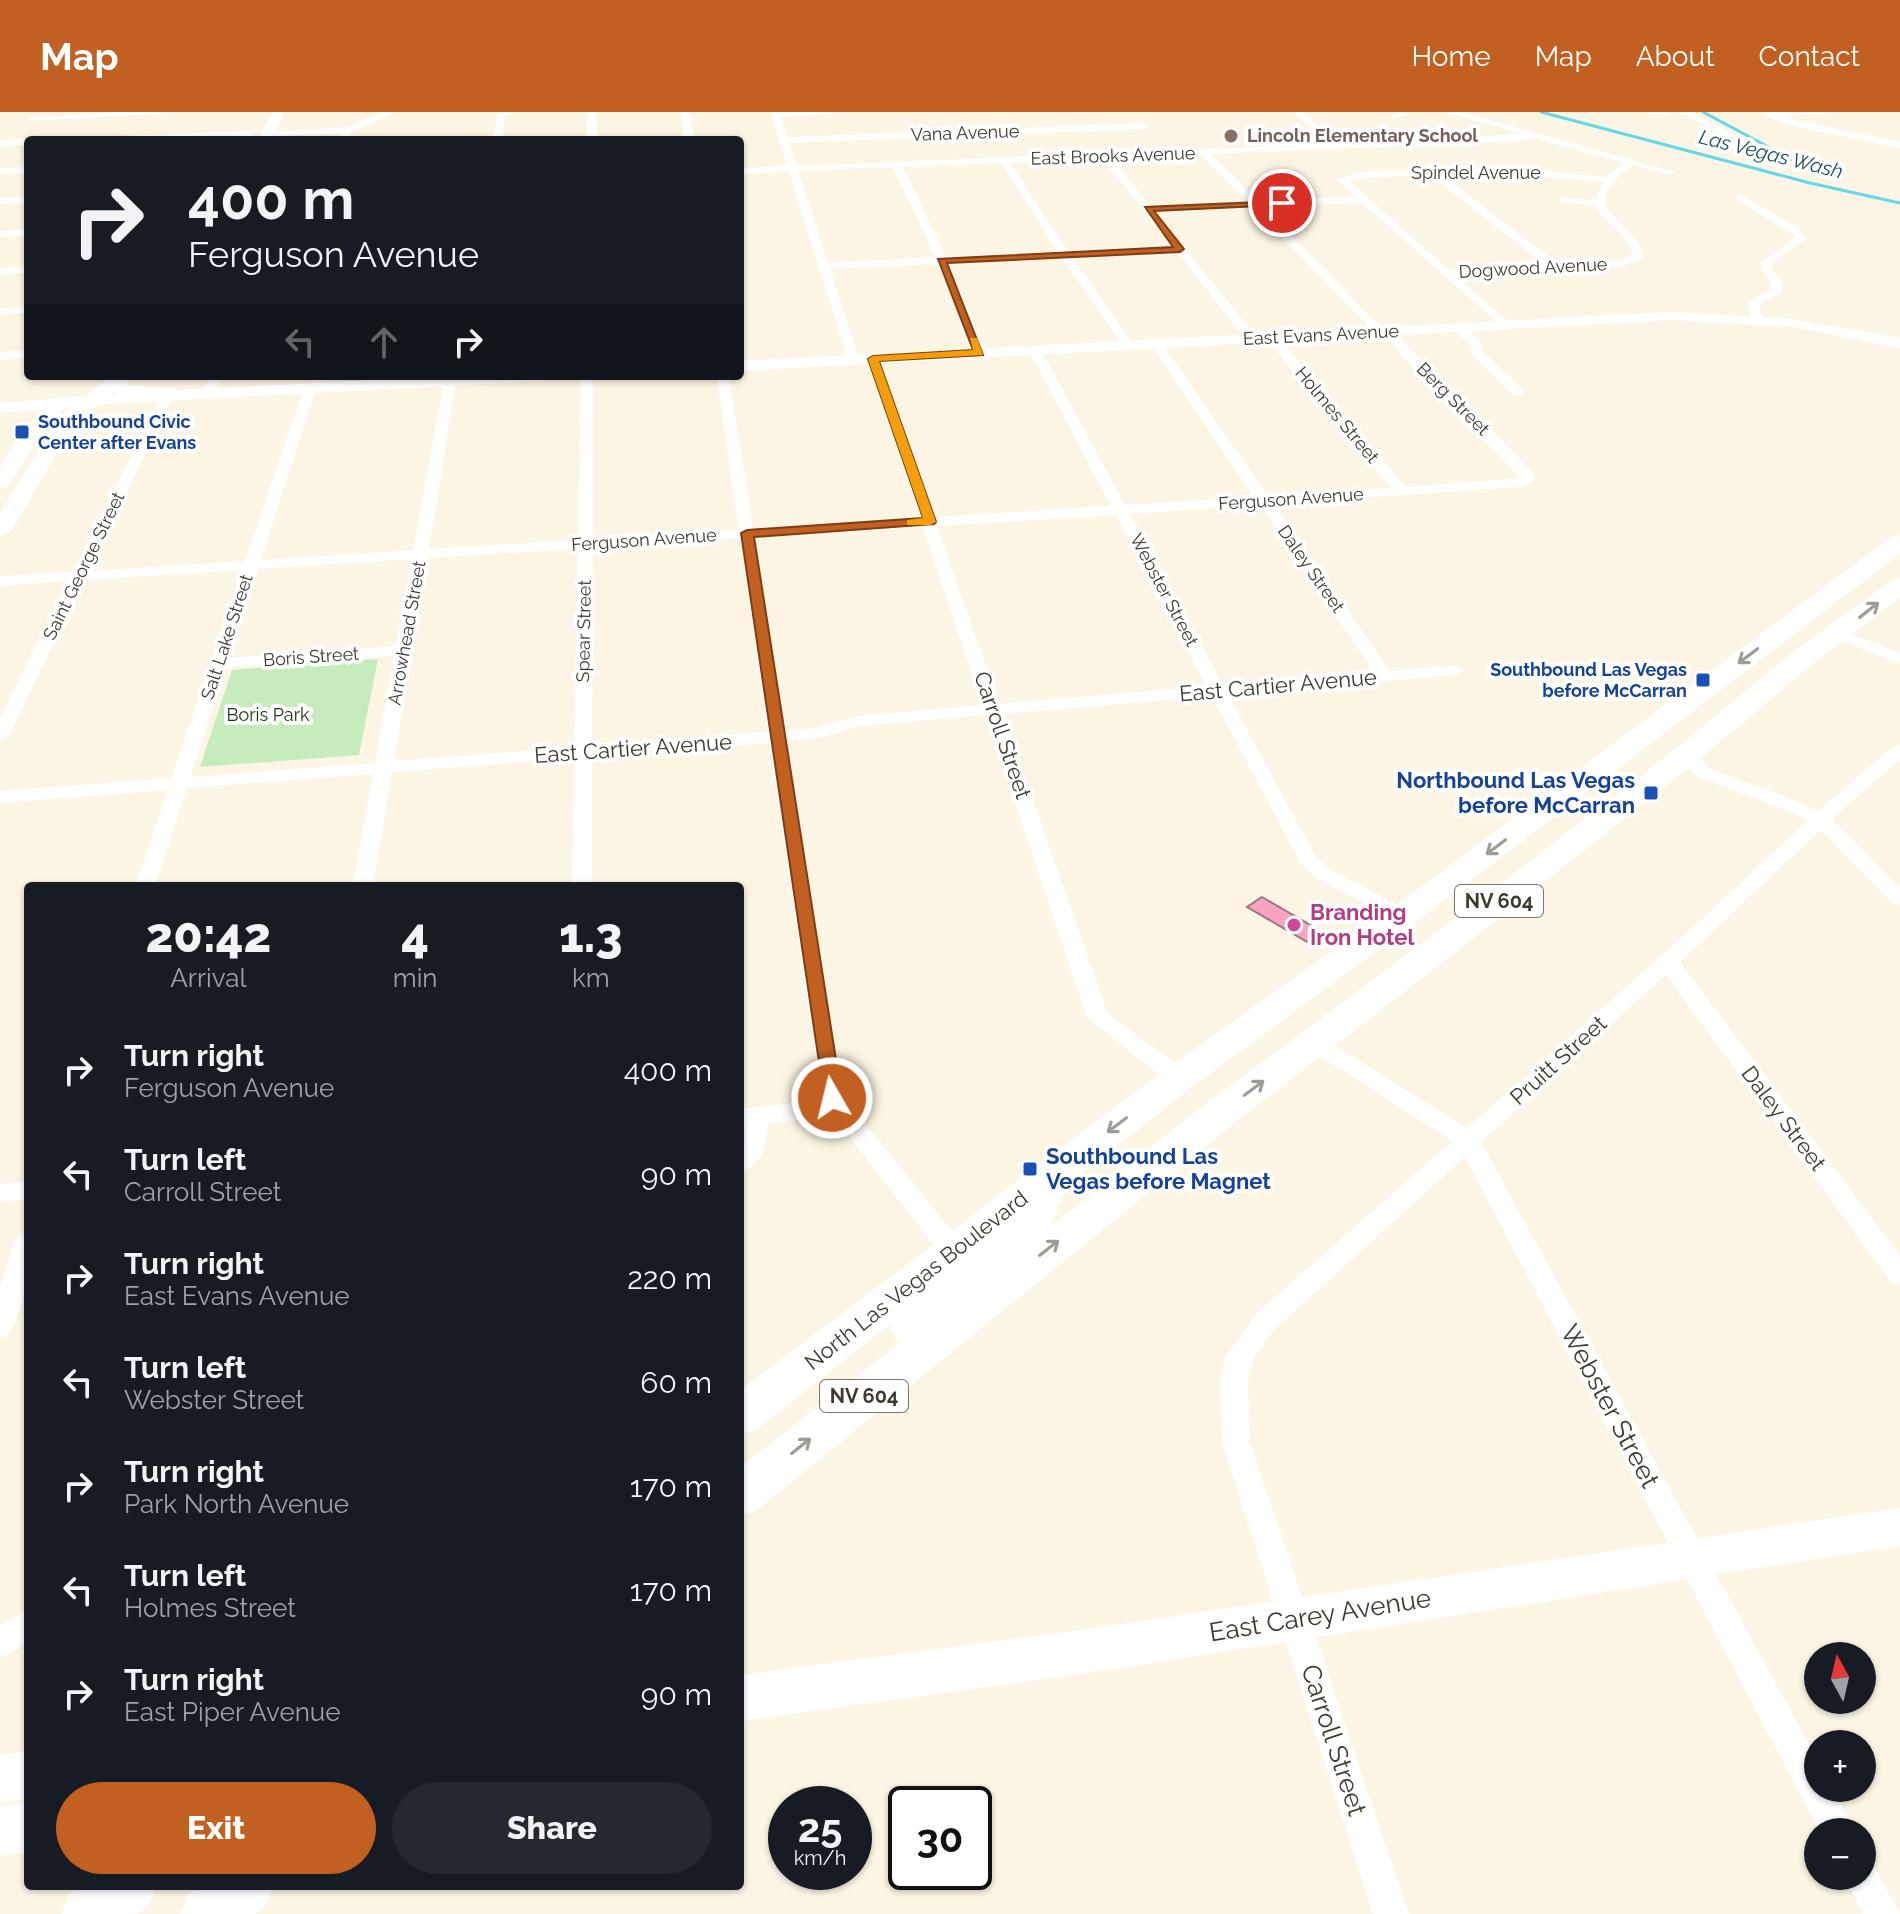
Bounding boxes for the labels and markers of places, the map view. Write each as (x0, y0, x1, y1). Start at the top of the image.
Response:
place label: Lincoln Elementary School (1247, 125, 1478, 146)
marker: Lincoln Elementary School (1222, 127, 1240, 145)
pin (1248, 169, 1316, 237)
place label: Southbound Civic Center after Evans (38, 411, 196, 453)
marker: Southbound Civic Center after Evans (13, 423, 31, 441)
place label: Southbound Las Vegas before McCarran (1490, 659, 1687, 701)
marker: Southbound Las Vegas before McCarran (1694, 671, 1712, 689)
place label: Northbound Las Vegas before McCarran (1396, 767, 1635, 818)
marker: Northbound Las Vegas before McCarran (1642, 784, 1660, 802)
place label: Branding Iron Hotel (1310, 899, 1415, 950)
marker: Branding Iron Hotel (1285, 916, 1303, 934)
place label: Southbound Las Vegas before Magnet (1046, 1143, 1271, 1194)
marker: Southbound Las Vegas before Magnet (1021, 1160, 1039, 1178)

